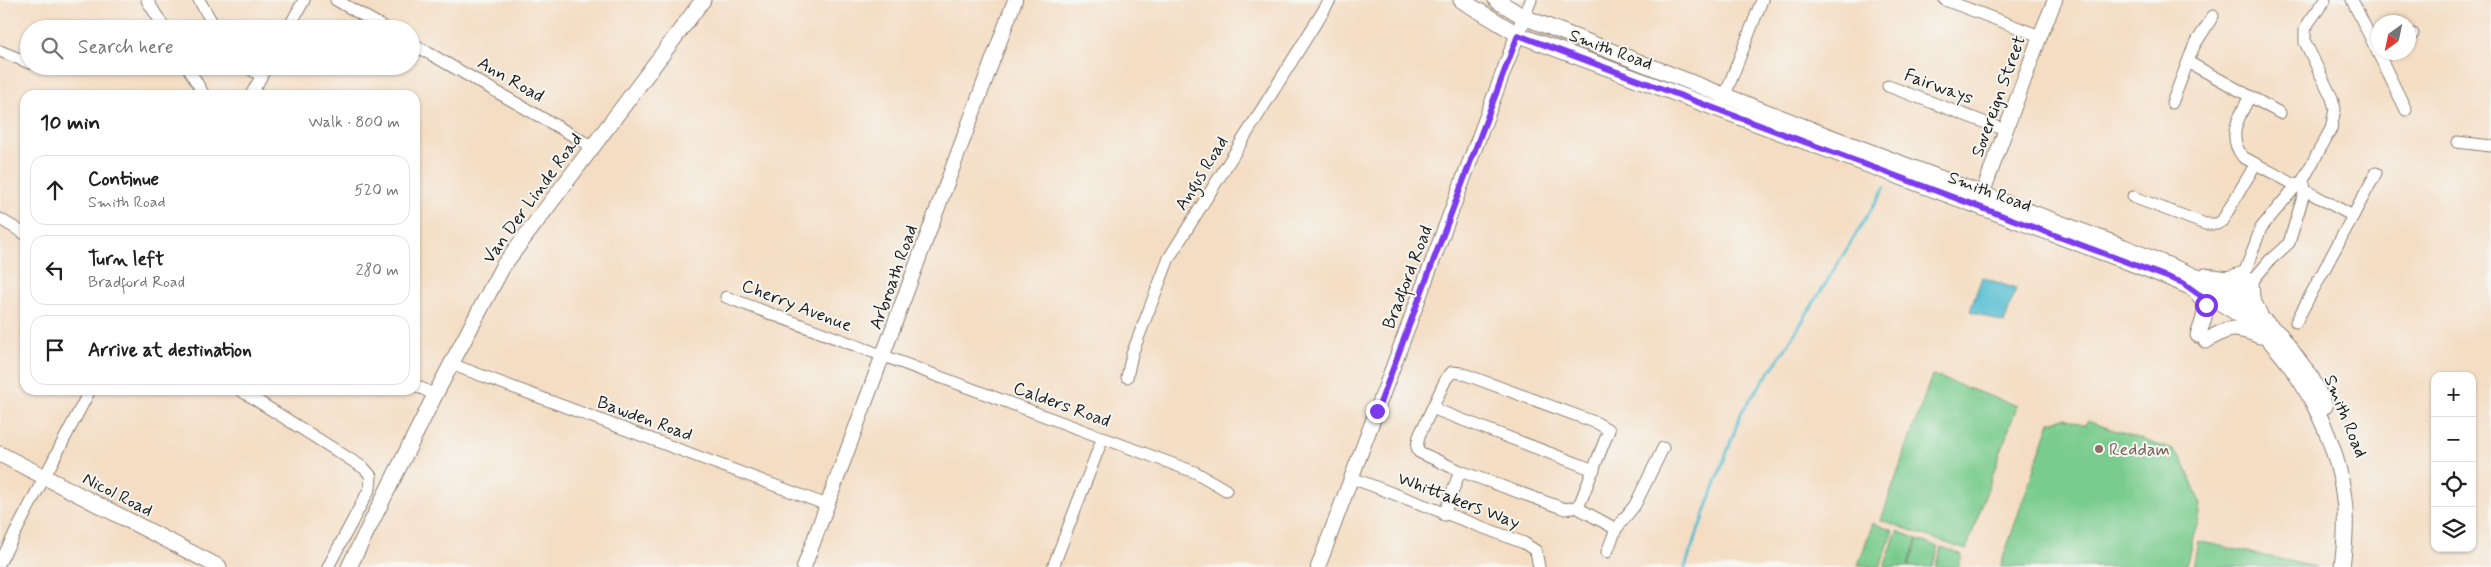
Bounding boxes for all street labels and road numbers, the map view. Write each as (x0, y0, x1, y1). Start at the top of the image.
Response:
street label: Smith Road (1566, 24, 1656, 76)
street label: Sovereign Street (1966, 32, 2032, 160)
street label: Ann Road (473, 51, 548, 109)
street label: Fairways (1901, 63, 1976, 110)
street label: Van Der Linde Road (477, 128, 588, 269)
street label: Angus Road (1170, 132, 1236, 216)
street label: Smith Road (1945, 166, 2035, 218)
street label: Arbroath Road (864, 222, 924, 333)
street label: Bradford Road (1377, 222, 1441, 333)
street label: Cherry Avenue (738, 274, 855, 338)
street label: Smith Road (2318, 371, 2373, 461)
street label: Calders Road (1010, 376, 1113, 434)
street label: Bawden Road (594, 391, 696, 447)
street label: Nicol Road (78, 467, 157, 523)
street label: Whittakers Way (1394, 467, 1523, 535)

